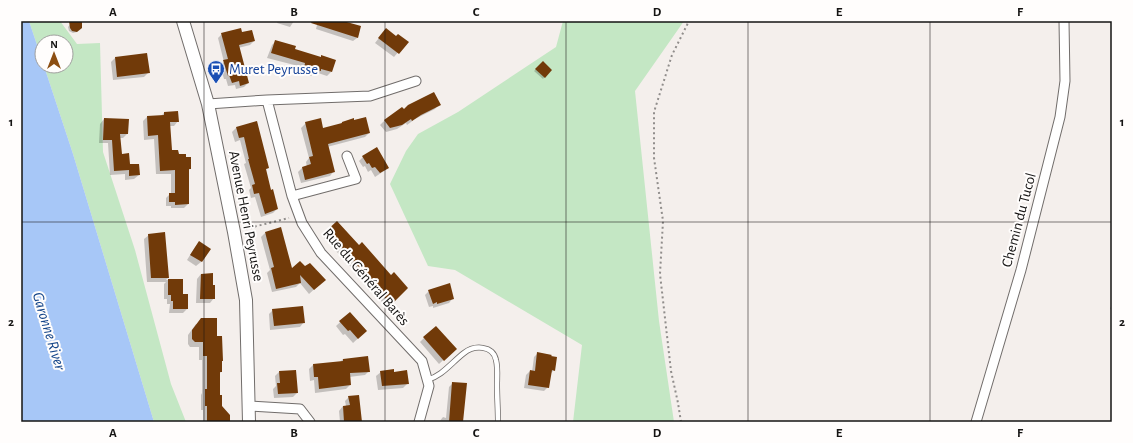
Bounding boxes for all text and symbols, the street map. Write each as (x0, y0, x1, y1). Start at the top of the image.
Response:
text: A (109, 6, 117, 19)
text: B (290, 6, 298, 19)
text: C (473, 6, 480, 19)
text: D (653, 6, 662, 19)
text: E (836, 6, 843, 19)
text: F (1017, 6, 1024, 19)
north arrow (34, 34, 74, 74)
text: N (50, 39, 58, 50)
bus stop icon: Muret Peyrusse (206, 59, 226, 84)
place label: Muret Peyrusse (229, 62, 318, 77)
text: 1 (9, 116, 13, 129)
text: 1 (1120, 116, 1124, 129)
street label: Avenue Henri Peyrusse (226, 149, 266, 283)
street label: Chemin du Tucol (999, 171, 1039, 269)
street label: Rue du Général Barès (320, 226, 412, 328)
water label: Garonne River (30, 290, 69, 373)
text: 2 (8, 316, 14, 329)
text: 2 (1119, 316, 1125, 329)
text: A (109, 427, 117, 440)
text: B (290, 427, 298, 440)
text: C (473, 427, 480, 440)
text: D (653, 427, 662, 440)
text: E (836, 427, 843, 440)
text: F (1017, 427, 1024, 440)

